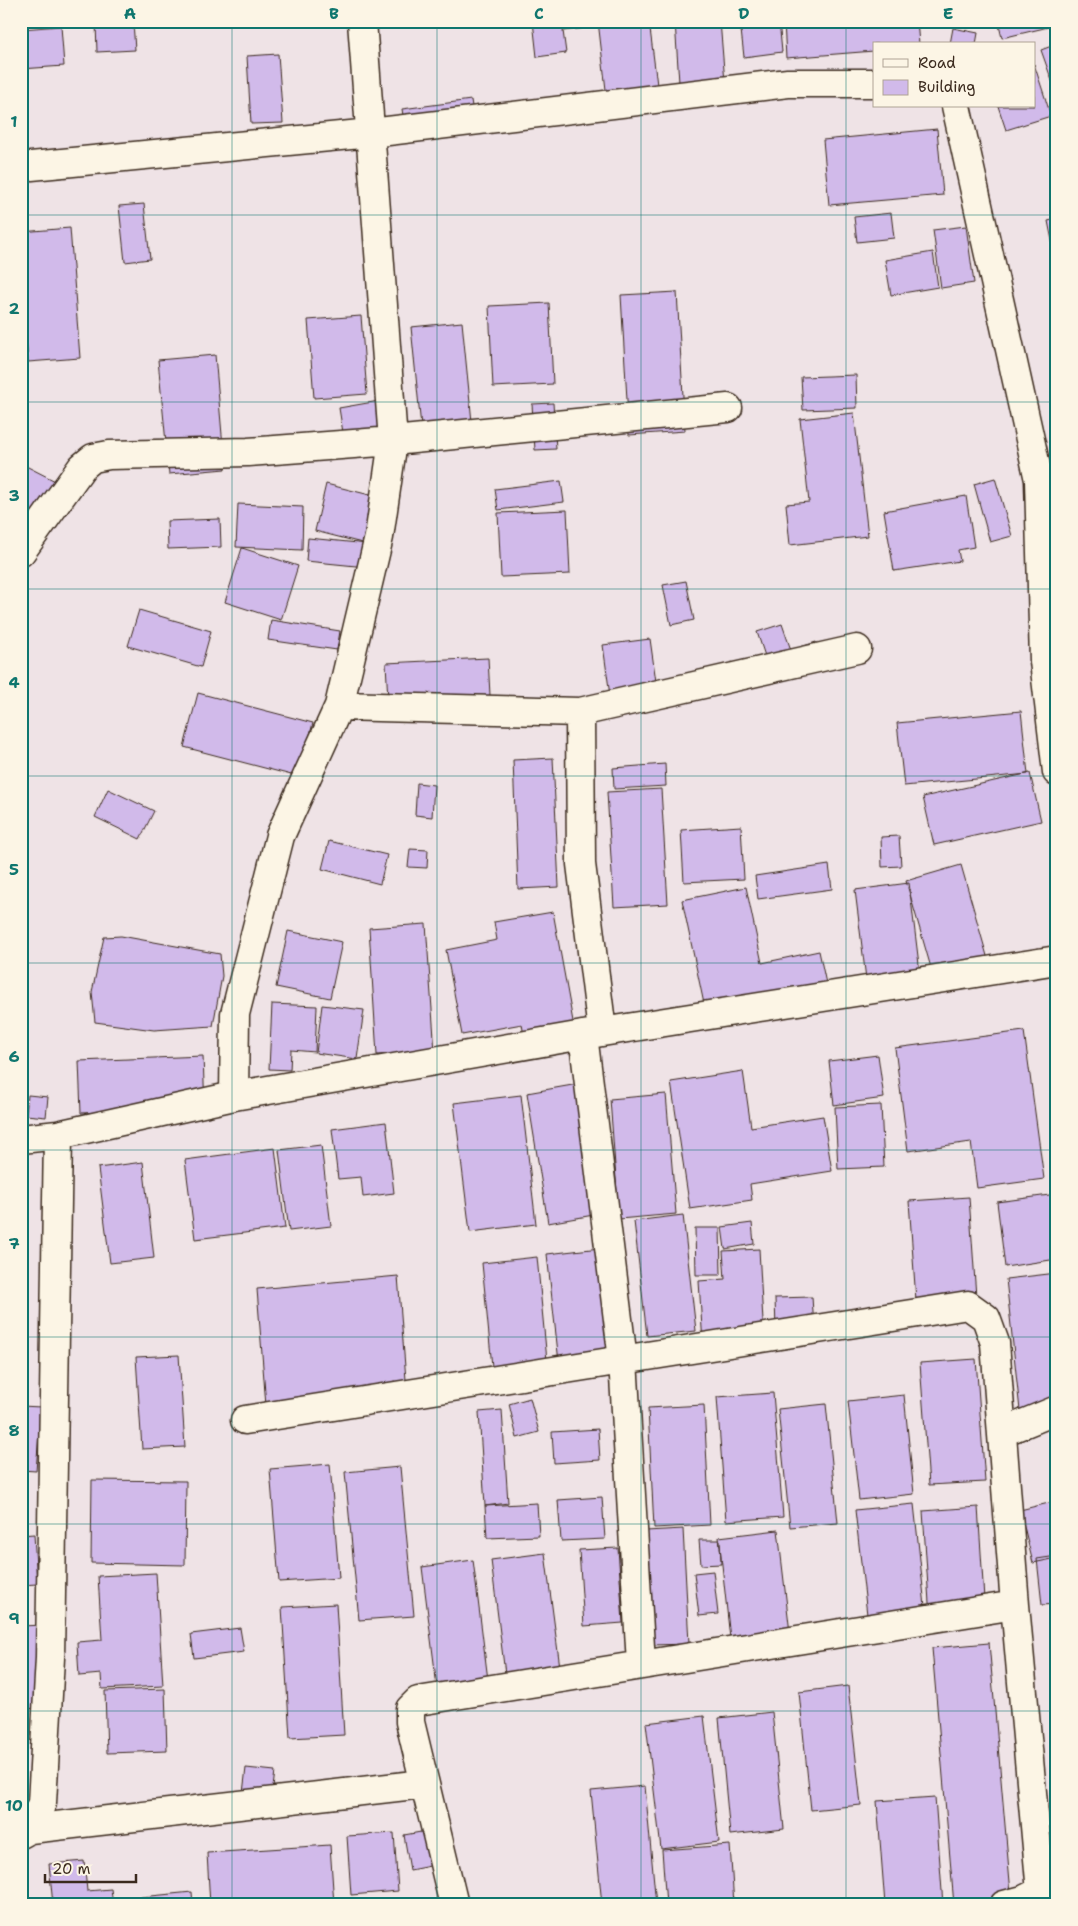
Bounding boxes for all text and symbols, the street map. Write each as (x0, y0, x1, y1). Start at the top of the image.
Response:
text: A (124, 3, 136, 24)
text: B (329, 3, 339, 24)
text: C (534, 3, 544, 24)
text: D (738, 3, 750, 24)
text: E (943, 3, 953, 24)
legend (873, 42, 1036, 108)
text: Road (918, 53, 956, 73)
text: Building (918, 77, 975, 97)
text: 1 (10, 111, 18, 132)
text: 2 (8, 298, 20, 319)
text: 3 (8, 485, 20, 506)
text: 4 (8, 672, 20, 693)
text: 5 (9, 859, 19, 880)
text: 6 (8, 1046, 20, 1067)
text: 7 (8, 1233, 20, 1254)
text: 8 (8, 1420, 20, 1441)
text: 9 (8, 1608, 20, 1629)
text: 10 (5, 1795, 23, 1816)
scale bar (45, 1851, 136, 1883)
text: 20 m (52, 1859, 91, 1879)

